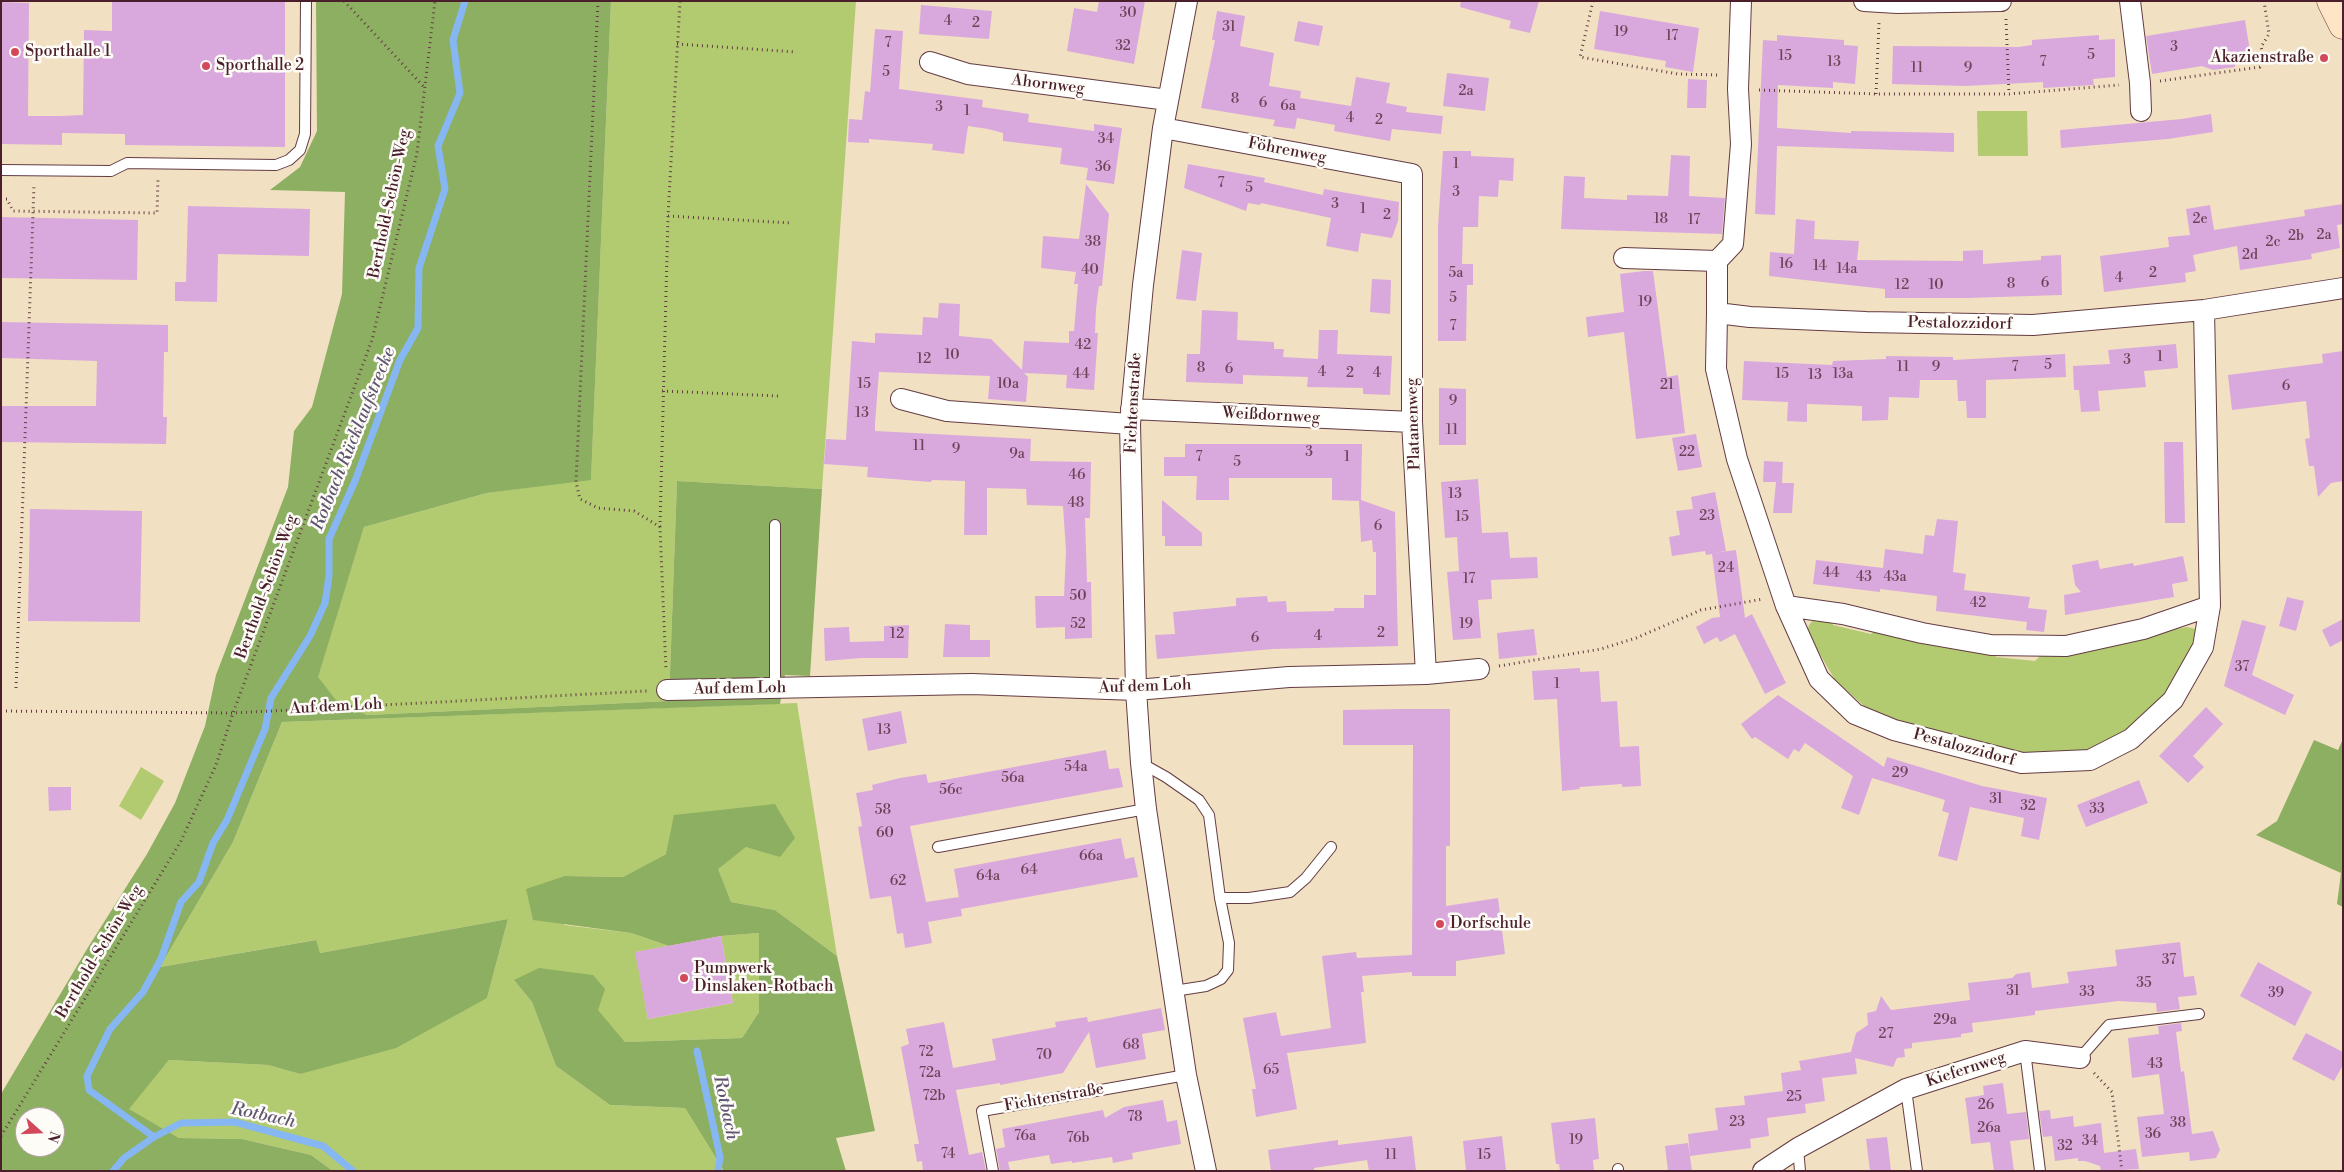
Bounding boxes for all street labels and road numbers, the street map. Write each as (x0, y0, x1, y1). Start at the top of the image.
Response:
street label: Ahornweg (1010, 71, 1086, 99)
street label: Berthold-Schön-Weg (365, 128, 415, 280)
street label: Föhrenweg (1246, 134, 1328, 168)
street label: Pestalozzidorf (1907, 313, 2013, 335)
street label: Fichtenstraße (1122, 352, 1146, 454)
street label: Platanenweg (1403, 378, 1425, 470)
street label: Weißdornweg (1222, 404, 1320, 428)
street label: Berthold-Schön-Weg (232, 512, 302, 662)
street label: Auf dem Loh (1098, 676, 1192, 698)
street label: Auf dem Loh (694, 679, 786, 699)
street label: Auf dem Loh (289, 695, 383, 719)
street label: Pestalozzidorf (1911, 725, 2017, 771)
street label: Berthold-Schön-Weg (53, 882, 147, 1022)
street label: Kiefernweg (1924, 1048, 2008, 1092)
street label: Fichtenstraße (1003, 1080, 1105, 1116)

